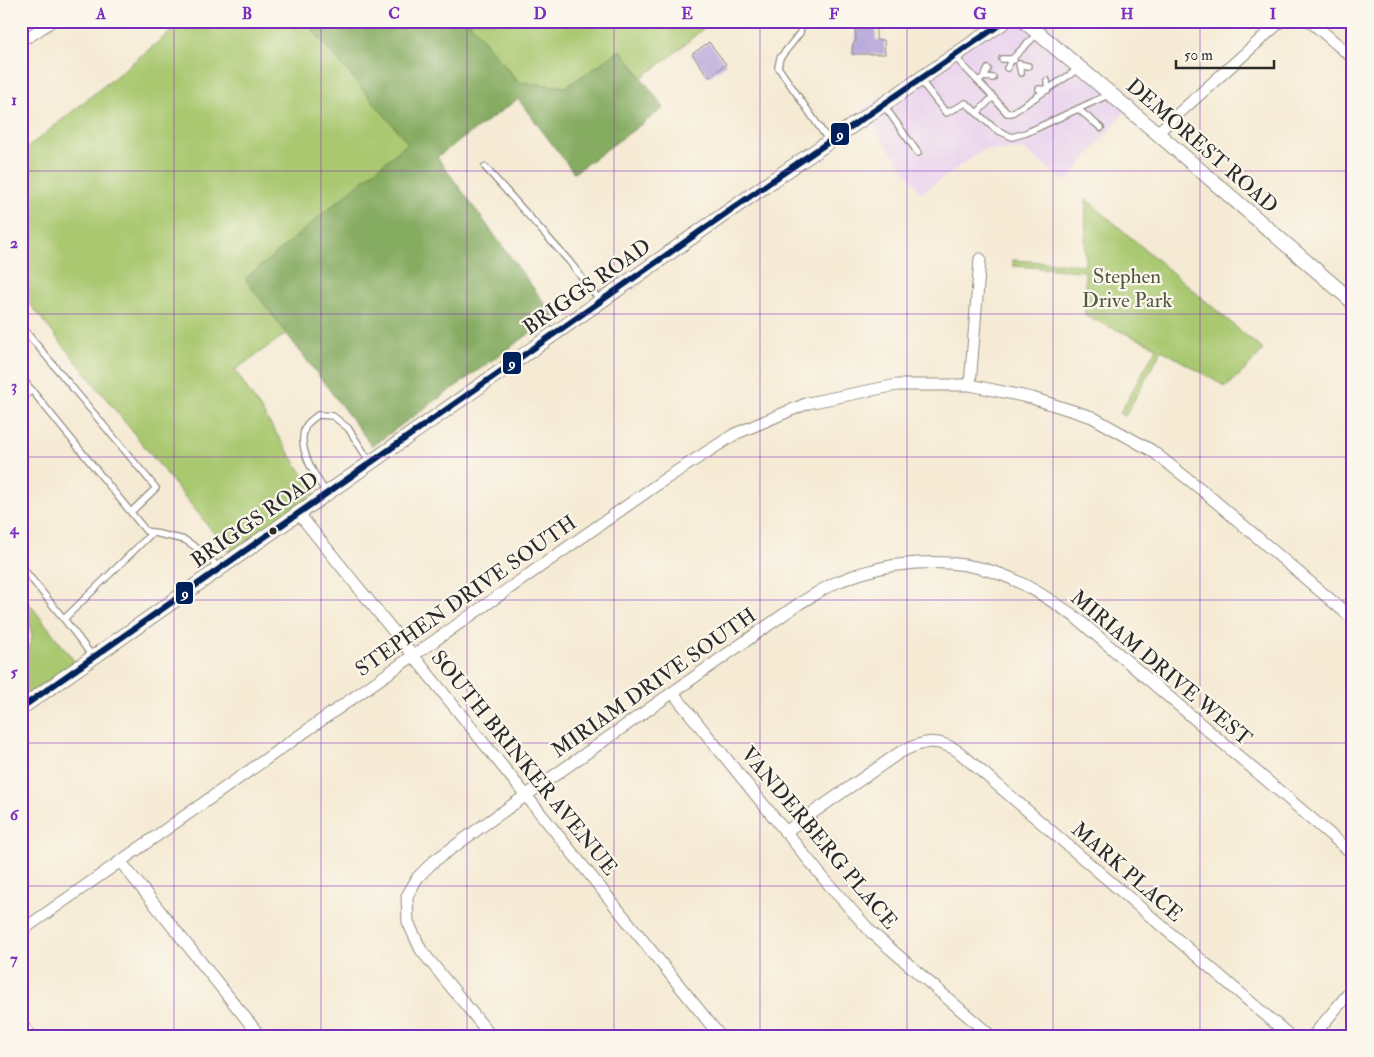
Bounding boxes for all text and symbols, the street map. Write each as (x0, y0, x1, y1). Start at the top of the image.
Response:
text: A (95, 4, 107, 24)
text: B (242, 4, 252, 24)
text: C (388, 4, 400, 24)
text: D (533, 4, 547, 24)
text: E (681, 4, 693, 24)
text: F (829, 4, 839, 24)
text: G (973, 4, 987, 24)
text: H (1120, 4, 1134, 24)
text: I (1270, 4, 1277, 24)
scale bar (1176, 38, 1274, 70)
text: 50 m (1184, 46, 1213, 65)
street label: DEMOREST ROAD (1120, 73, 1284, 219)
text: 1 (11, 90, 17, 110)
line badge: 9 (830, 122, 850, 146)
text: 9 (834, 126, 844, 143)
text: 2 (10, 233, 18, 253)
street label: BRIGGS ROAD (518, 233, 656, 341)
park label: Stephen Drive Park (1082, 263, 1172, 314)
line badge: 9 (502, 351, 522, 375)
text: 9 (506, 355, 516, 372)
text: 3 (11, 376, 17, 396)
street label: BRIGGS ROAD (186, 466, 324, 574)
street label: STEPHEN DRIVE SOUTH (350, 509, 582, 683)
text: 4 (9, 519, 20, 539)
unlabelled marker (268, 526, 278, 536)
line badge: 9 (175, 581, 194, 605)
street label: MIRIAM DRIVE WEST (1065, 584, 1258, 752)
text: 9 (179, 585, 189, 602)
street label: MIRIAM DRIVE SOUTH (546, 602, 762, 764)
street label: SOUTH BRINKER AVENUE (425, 645, 623, 881)
text: 5 (10, 662, 18, 682)
street label: VANDERBERG PLACE (735, 741, 903, 935)
text: 6 (10, 805, 20, 825)
street label: MARK PLACE (1066, 816, 1188, 928)
text: 7 (10, 949, 18, 969)

